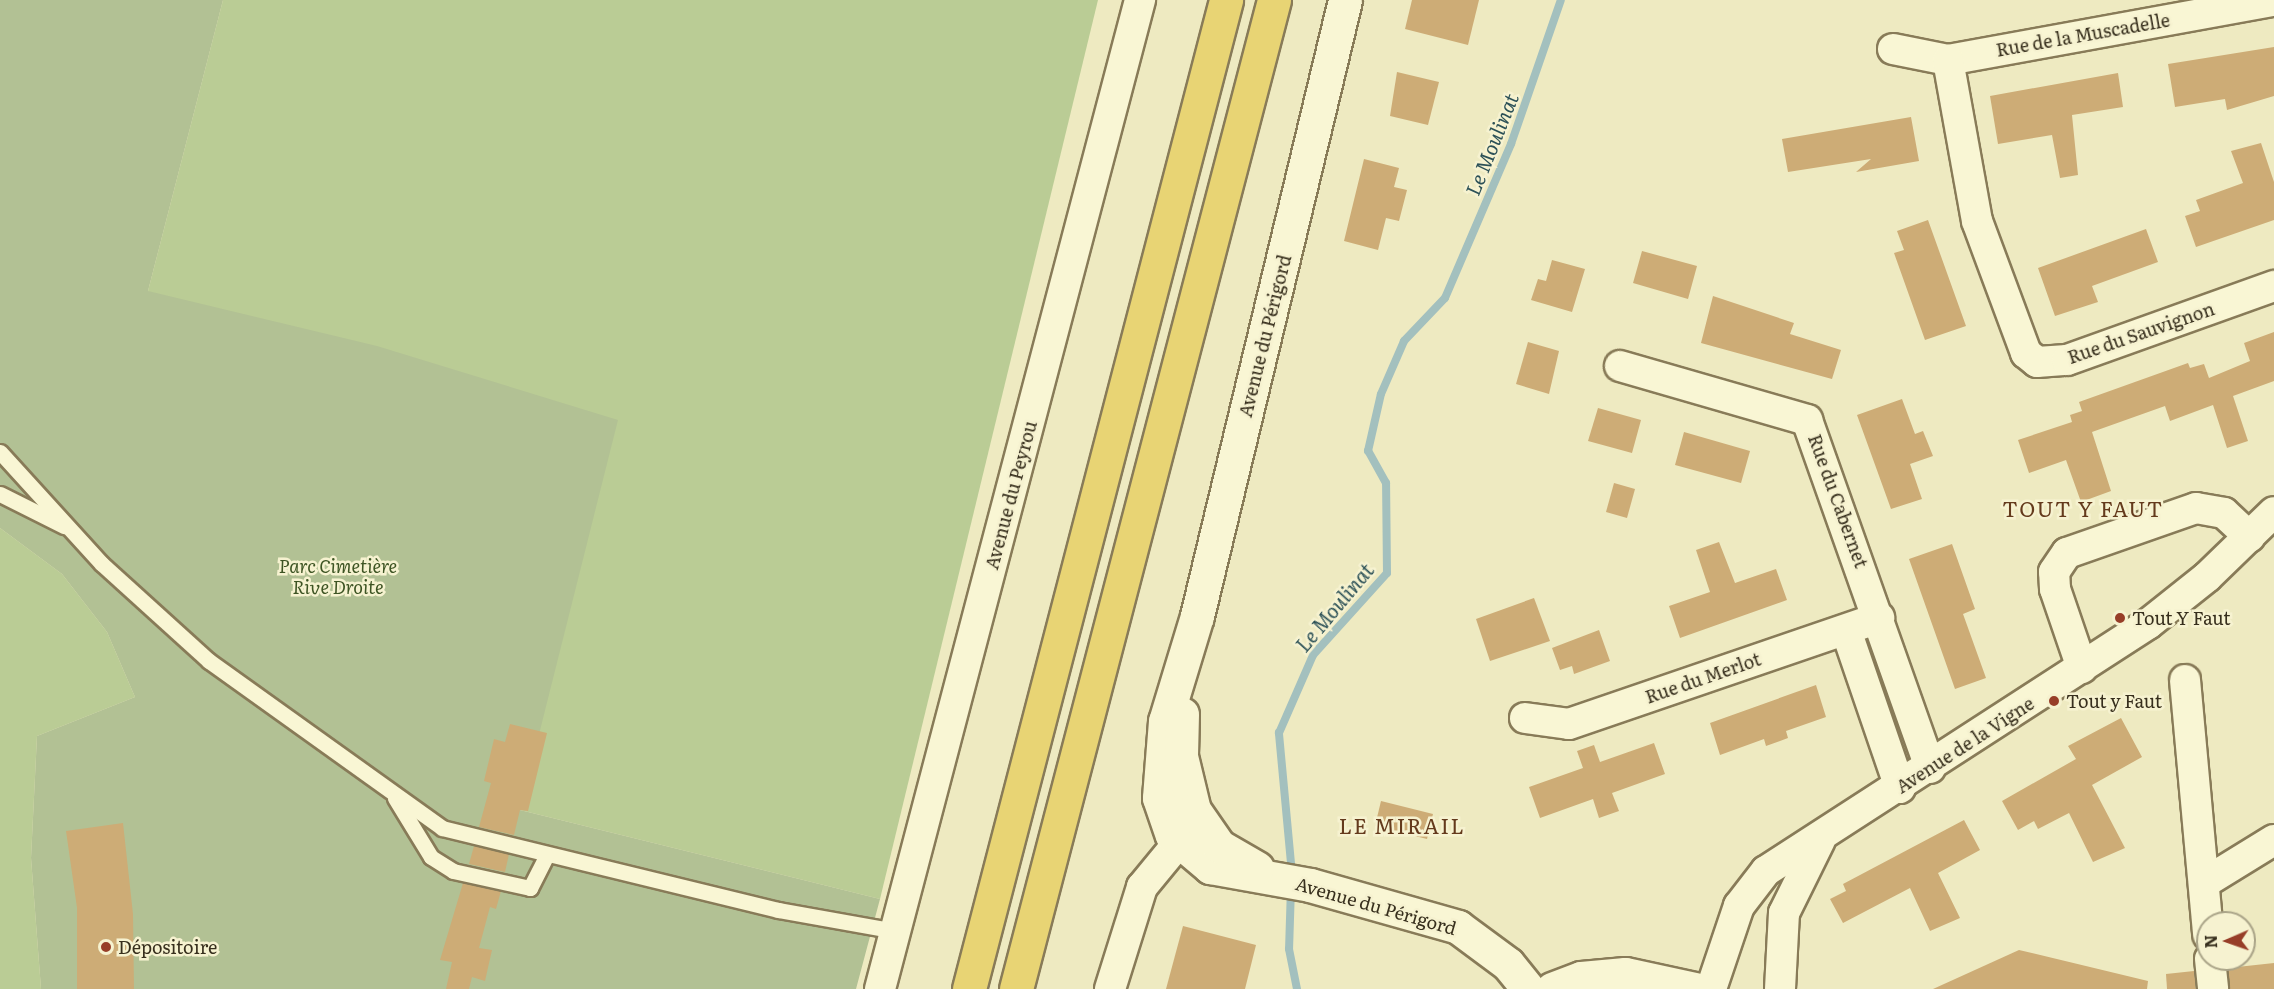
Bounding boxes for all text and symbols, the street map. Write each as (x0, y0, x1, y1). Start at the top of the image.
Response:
street label: Rue de la Muscadelle (1994, 9, 2172, 61)
water label: Le Moulinat (1460, 89, 1522, 199)
street label: Avenue du Périgord (1234, 253, 1296, 419)
street label: Rue du Sauvignon (2065, 298, 2217, 368)
street label: Avenue du Peyrou (981, 418, 1041, 572)
street label: Rue du Cabernet (1804, 431, 1872, 571)
district label: TOUT Y FAUT (2002, 495, 2164, 521)
park label: Parc Cimetière Rive Droite (279, 556, 397, 598)
water label: Le Moulinat (1290, 558, 1378, 656)
place label: Tout Y Faut (2132, 607, 2230, 629)
marker: Tout Y Faut (2113, 611, 2127, 625)
street label: Rue du Merlot (1642, 648, 1764, 708)
place label: Tout y Faut (2066, 690, 2162, 712)
street label: Avenue de la Vigne (1892, 692, 2038, 798)
marker: Tout y Faut (2047, 694, 2061, 708)
district label: LE MIRAIL (1339, 812, 1465, 838)
street label: Avenue du Périgord (1293, 873, 1459, 939)
north arrow (2196, 911, 2256, 971)
text: N (2198, 934, 2222, 949)
place label: Dépositoire (118, 936, 217, 958)
marker: Dépositoire (99, 940, 113, 954)

